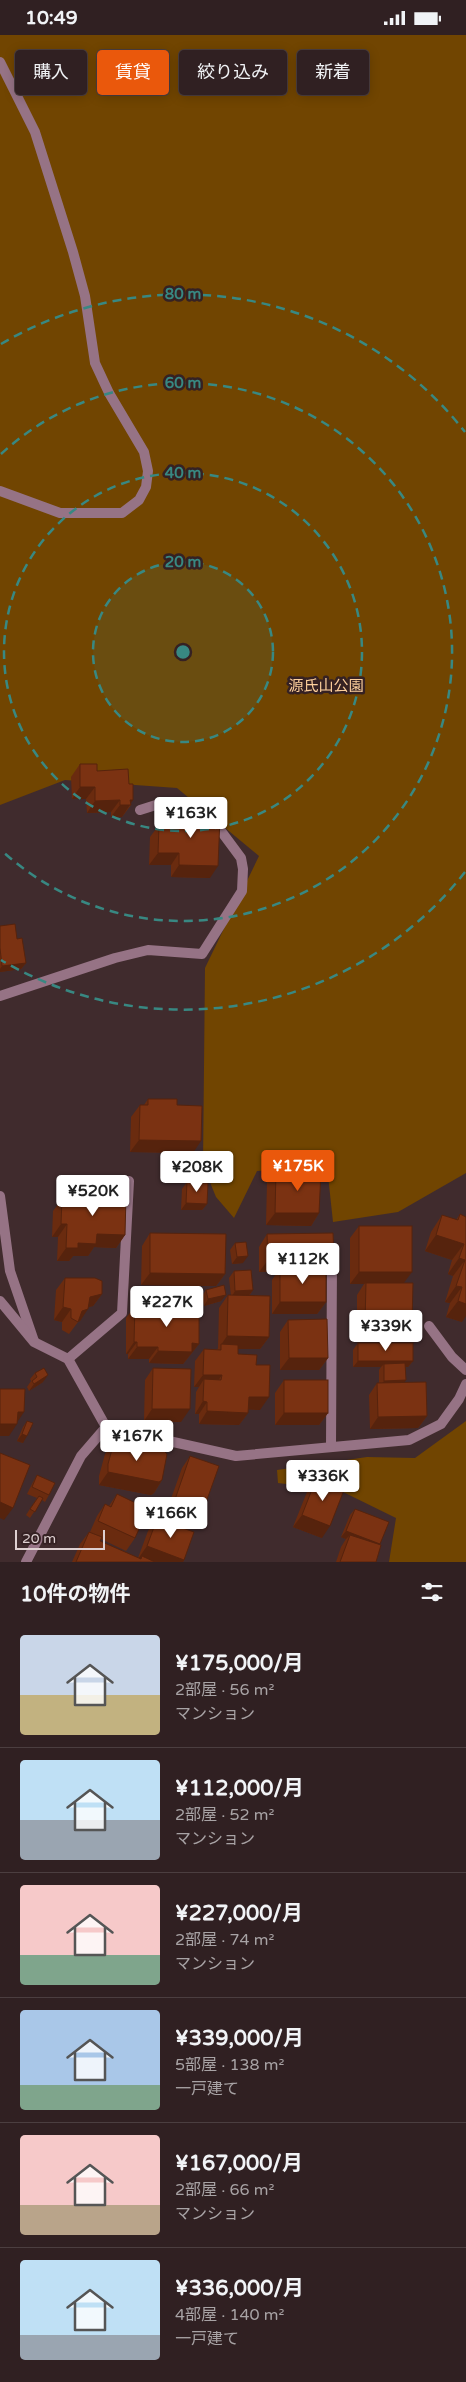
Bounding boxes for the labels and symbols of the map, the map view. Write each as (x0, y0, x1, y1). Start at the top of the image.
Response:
text: 80 m (165, 285, 201, 303)
text: 60 m (165, 374, 201, 392)
text: 40 m (165, 464, 201, 482)
text: 20 m (165, 553, 201, 571)
centre of rings (174, 643, 192, 661)
park label: 源氏山公園 (288, 677, 364, 695)
pin: ¥163K (156, 797, 226, 839)
pin: ¥175K (263, 1149, 333, 1192)
pin: ¥208K (162, 1151, 232, 1193)
pin: ¥520K (58, 1175, 128, 1217)
pin: ¥112K (268, 1243, 338, 1285)
pin: ¥227K (132, 1285, 202, 1328)
pin: ¥339K (351, 1309, 421, 1352)
pin: ¥167K (102, 1419, 172, 1462)
pin: ¥336K (288, 1459, 358, 1502)
pin: ¥166K (136, 1497, 206, 1539)
scale bar (15, 1527, 105, 1550)

